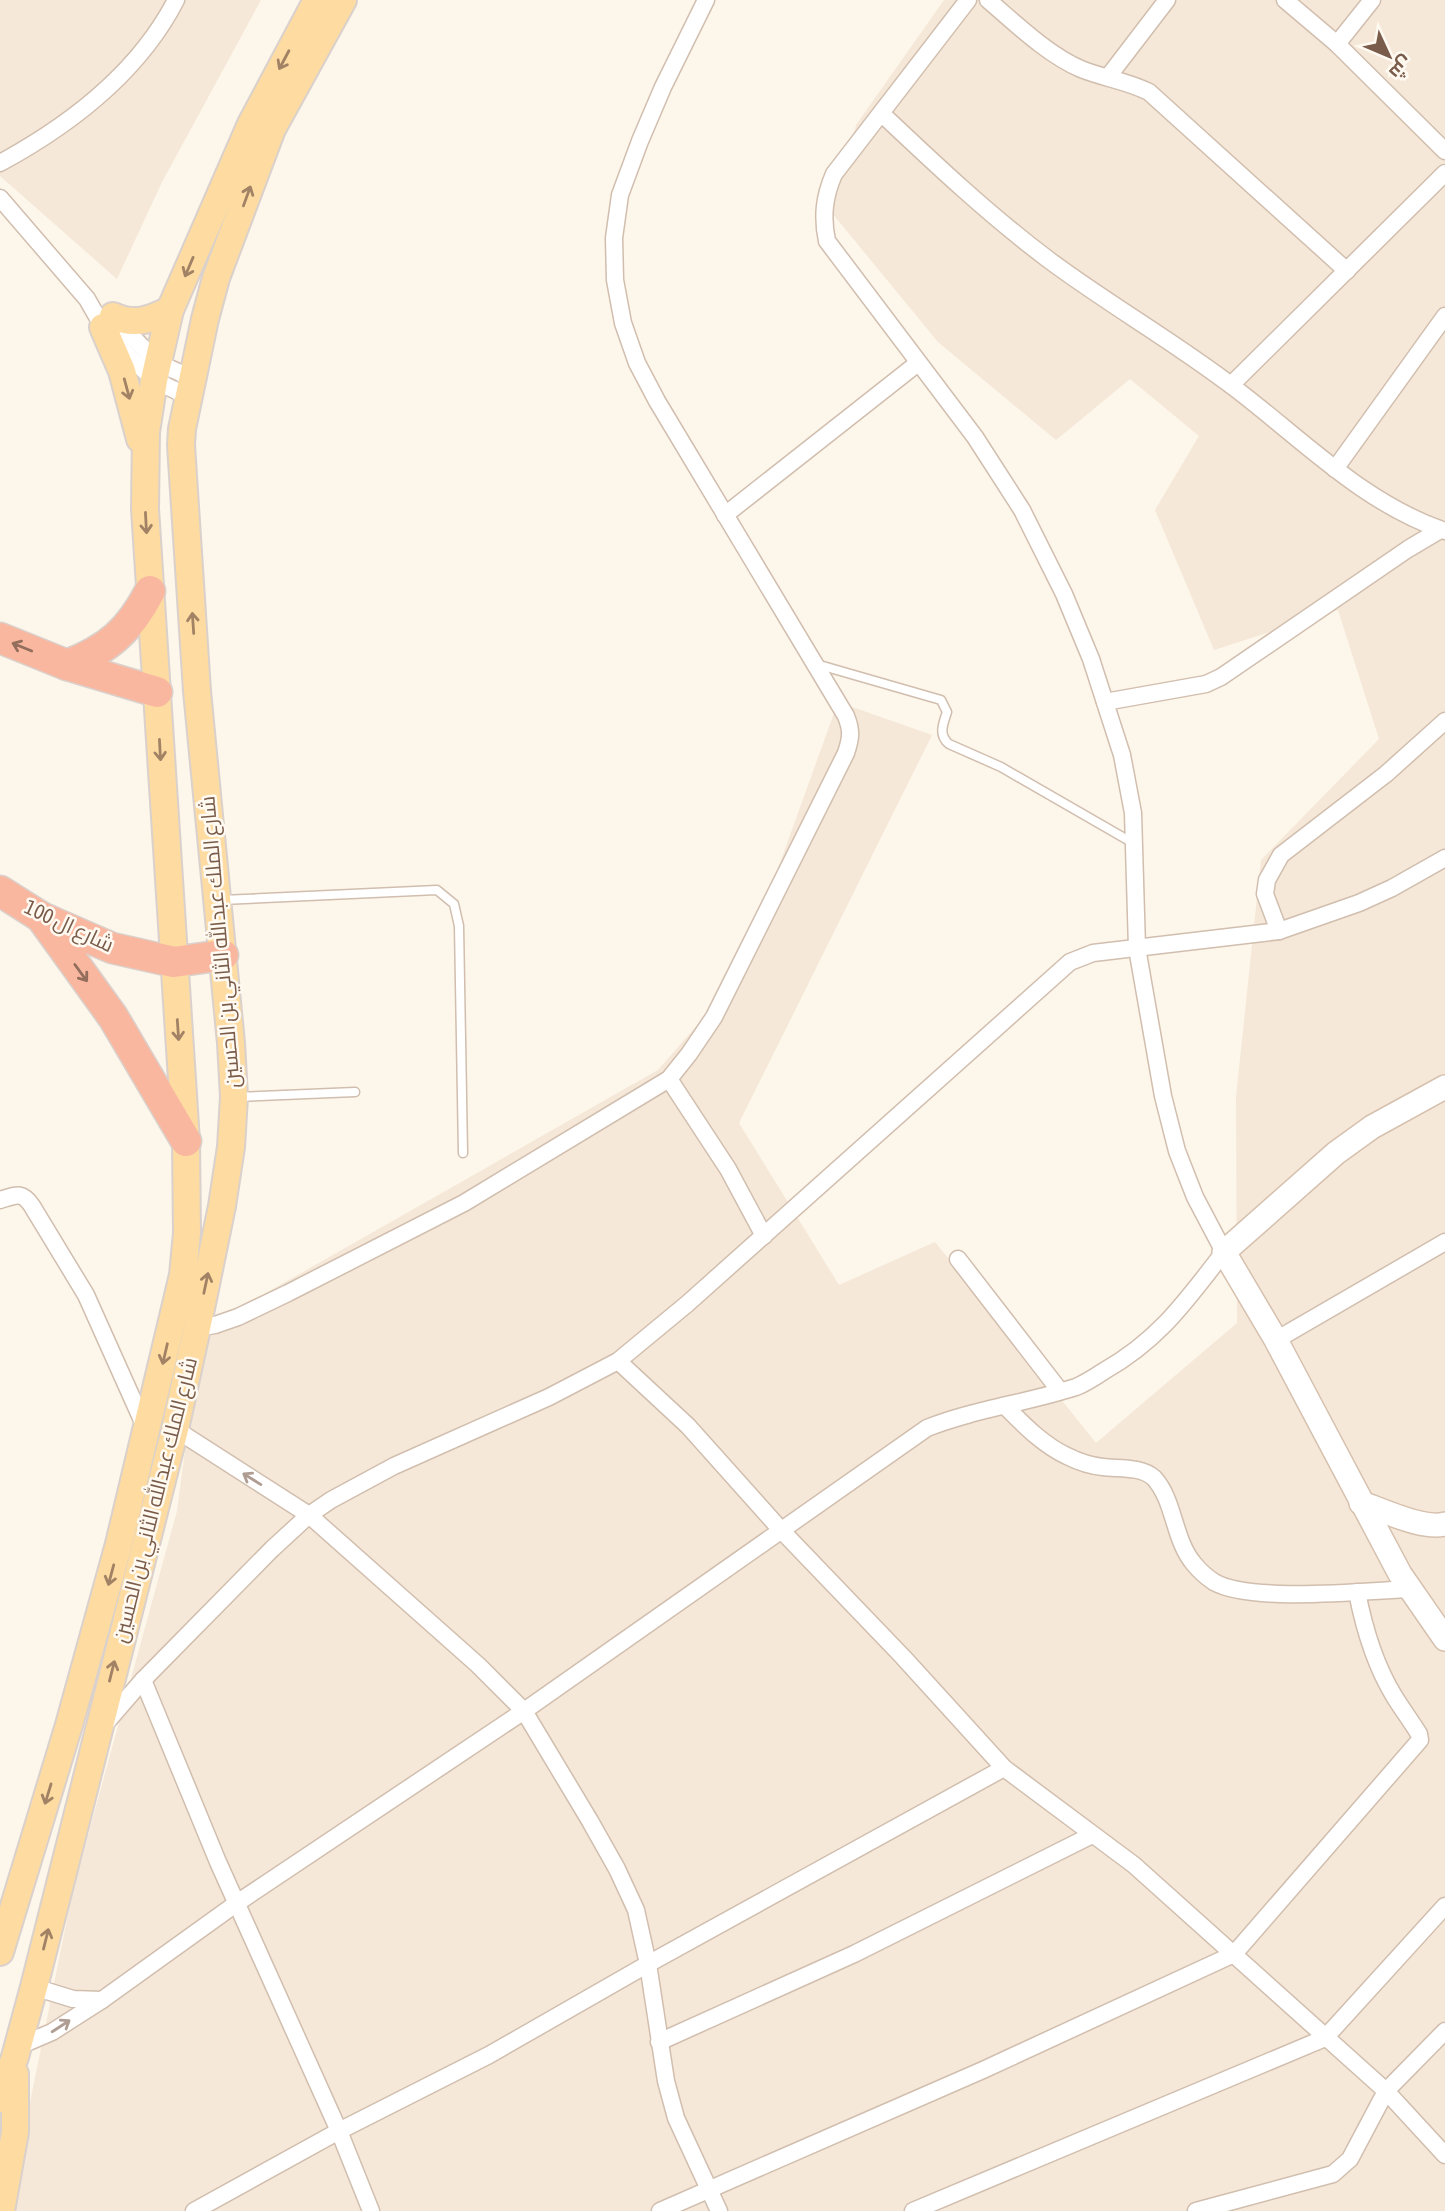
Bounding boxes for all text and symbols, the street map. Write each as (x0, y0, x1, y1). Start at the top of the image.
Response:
north arrow (1354, 21, 1424, 91)
one-way arrow (277, 49, 291, 70)
text: ش (1384, 51, 1418, 84)
one-way arrow (241, 186, 254, 208)
one-way arrow (182, 255, 195, 277)
one-way arrow (121, 378, 134, 400)
one-way arrow (140, 511, 153, 534)
one-way arrow (186, 612, 199, 634)
one-way arrow (12, 639, 34, 652)
one-way arrow (154, 738, 167, 761)
street label: شارع الملك عبدالله الثاني بن الحسين (193, 795, 249, 1089)
street label: شارع ال 100 (20, 894, 118, 959)
one-way arrow (74, 963, 89, 982)
one-way arrow (172, 1018, 185, 1041)
one-way arrow (200, 1272, 214, 1295)
one-way arrow (158, 1342, 171, 1365)
street label: شارع الملك عبدالله الثاني بن الحسين (106, 1354, 206, 1646)
one-way arrow (242, 1471, 262, 1485)
one-way arrow (104, 1563, 117, 1586)
one-way arrow (106, 1660, 119, 1682)
one-way arrow (41, 1782, 54, 1804)
one-way arrow (39, 1928, 53, 1951)
one-way arrow (50, 2019, 70, 2033)

